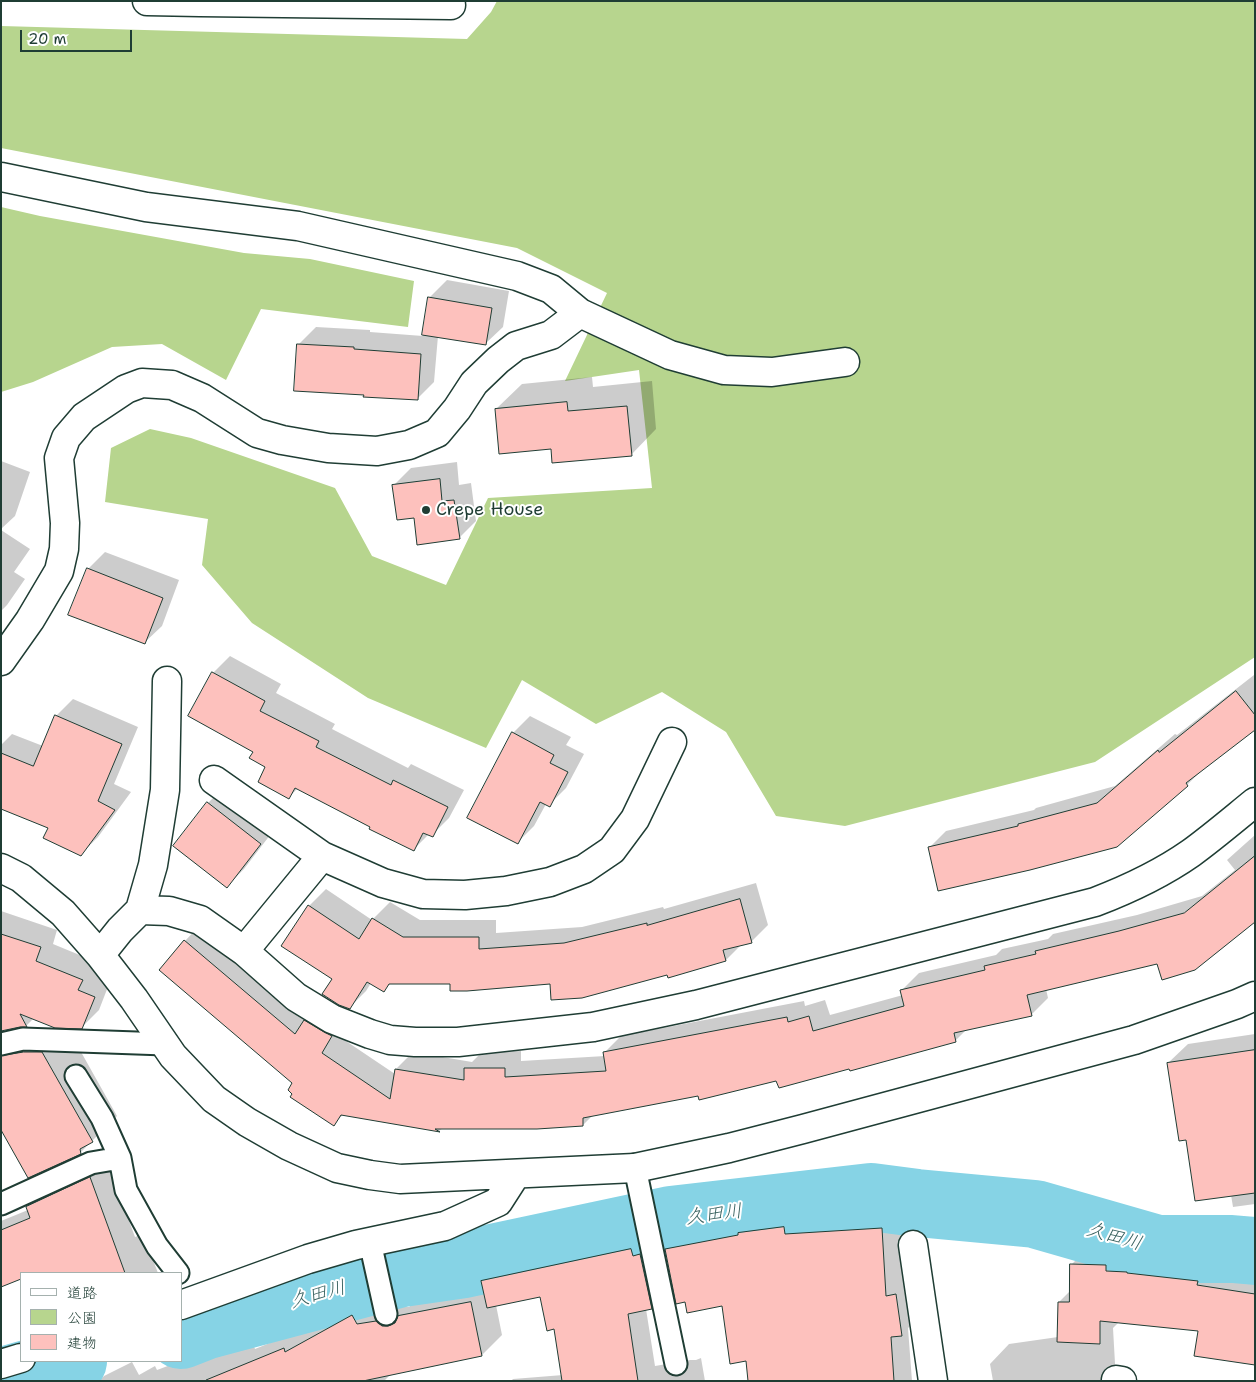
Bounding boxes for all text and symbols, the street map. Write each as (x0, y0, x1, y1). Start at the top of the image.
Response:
scale bar (22, 20, 135, 52)
text: 20 m (28, 29, 67, 49)
place label: Crepe House (436, 499, 543, 521)
marker: Crepe House (420, 504, 432, 516)
water label: 久田川 (684, 1200, 744, 1230)
water label: 久田川 (1083, 1218, 1145, 1256)
legend (20, 1272, 182, 1362)
water label: 久田川 (288, 1277, 348, 1313)
text: 道路 (67, 1283, 97, 1303)
text: 公園 (67, 1308, 97, 1328)
text: 建物 (67, 1333, 97, 1353)

